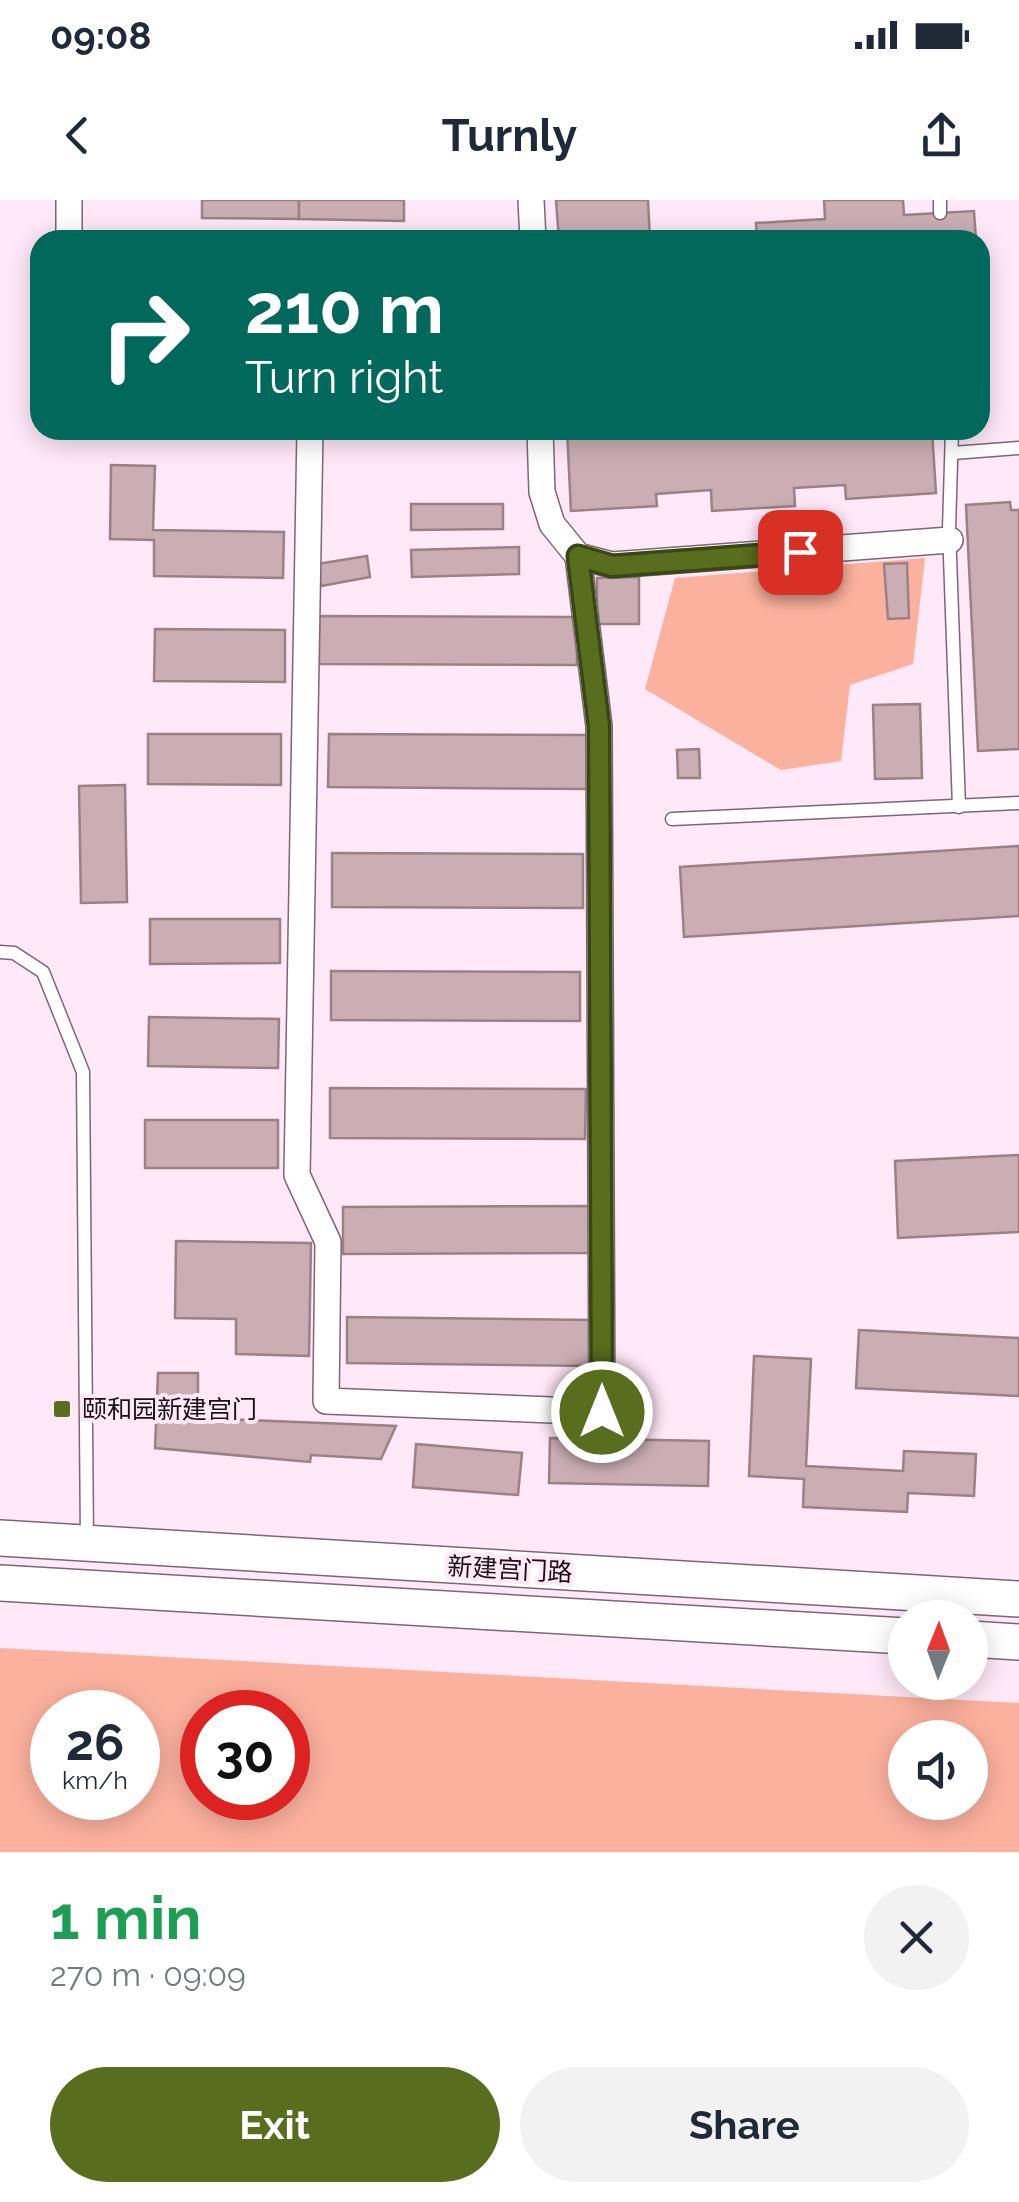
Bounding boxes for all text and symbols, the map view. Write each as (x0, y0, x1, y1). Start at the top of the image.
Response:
text: 09:08 (50, 13, 151, 58)
icon: back (50, 108, 105, 163)
icon: share (914, 108, 969, 163)
text: Turnly (442, 109, 577, 162)
text: 210 m (245, 267, 444, 349)
icon: right (80, 270, 210, 400)
text: Turn right (245, 351, 443, 404)
pin (758, 510, 843, 595)
icon: arrive (773, 525, 828, 580)
position arrow (550, 1360, 654, 1464)
place label: 颐和园新建宫门 (82, 1394, 257, 1424)
marker: 颐和园新建宫门 (51, 1398, 73, 1420)
street label: 新建宫门路 (447, 1551, 573, 1587)
north arrow (888, 1600, 988, 1700)
map controls (888, 1600, 988, 1820)
speed limit sign: 30 (180, 1690, 310, 1820)
text: 26 (66, 1713, 124, 1772)
button: sound (888, 1720, 988, 1820)
text: km/h (62, 1765, 128, 1795)
text: 1 min (50, 1883, 201, 1953)
button: close (864, 1885, 969, 1990)
text: 270 m · 09:09 (50, 1956, 246, 1993)
button: Exit (50, 2067, 500, 2182)
button: Share (520, 2067, 969, 2182)

